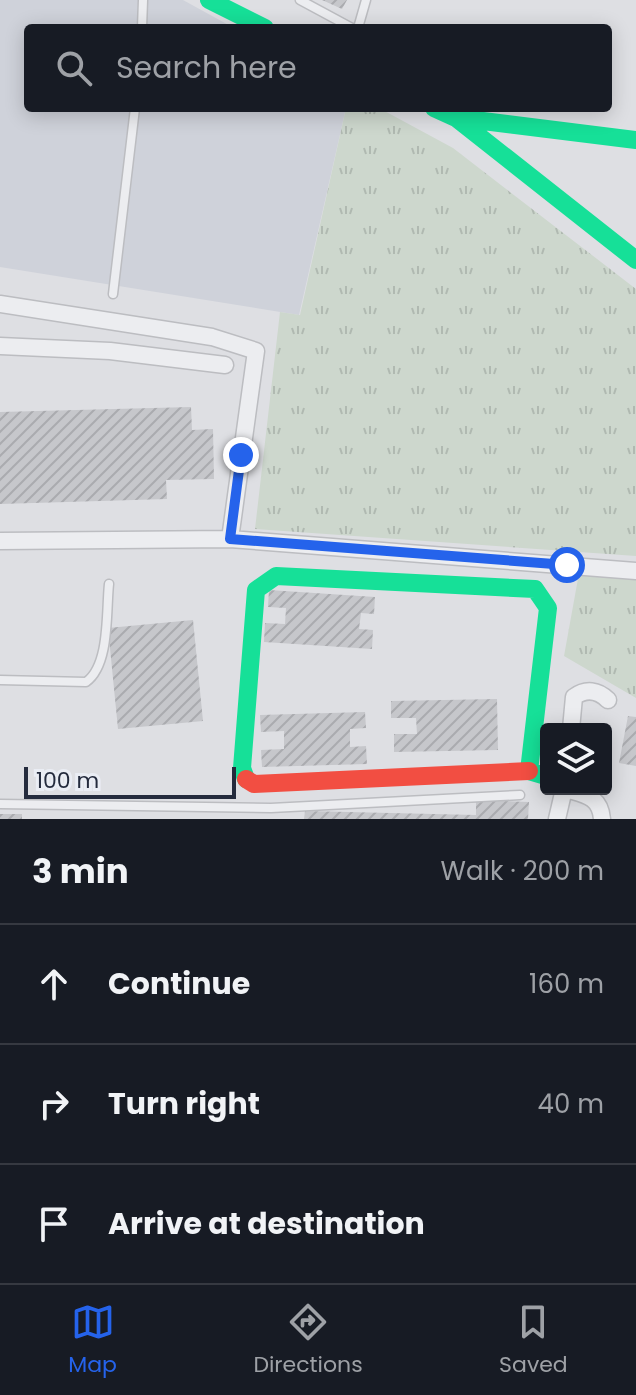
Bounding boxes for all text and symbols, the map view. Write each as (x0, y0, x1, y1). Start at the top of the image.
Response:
search box (24, 24, 612, 112)
icon: search (52, 46, 96, 90)
text: Search here (116, 46, 297, 89)
route end (223, 437, 259, 473)
route start (549, 547, 585, 583)
map controls (540, 723, 612, 795)
button: layers (540, 723, 612, 795)
scale bar (24, 763, 236, 799)
text: 100 m (36, 765, 99, 796)
text: 3 min (32, 847, 129, 895)
text: Walk · 200 m (441, 853, 604, 889)
icon: ahead (32, 962, 76, 1006)
text: Continue (108, 962, 250, 1005)
text: 160 m (529, 966, 604, 1002)
icon: right (32, 1082, 76, 1126)
text: Turn right (108, 1082, 260, 1125)
text: 40 m (538, 1086, 604, 1122)
icon: arrive (32, 1202, 76, 1246)
text: Arrive at destination (108, 1202, 425, 1245)
tab: Map (68, 1300, 117, 1381)
tab: Directions (253, 1300, 363, 1381)
tab: Saved (499, 1300, 568, 1381)

